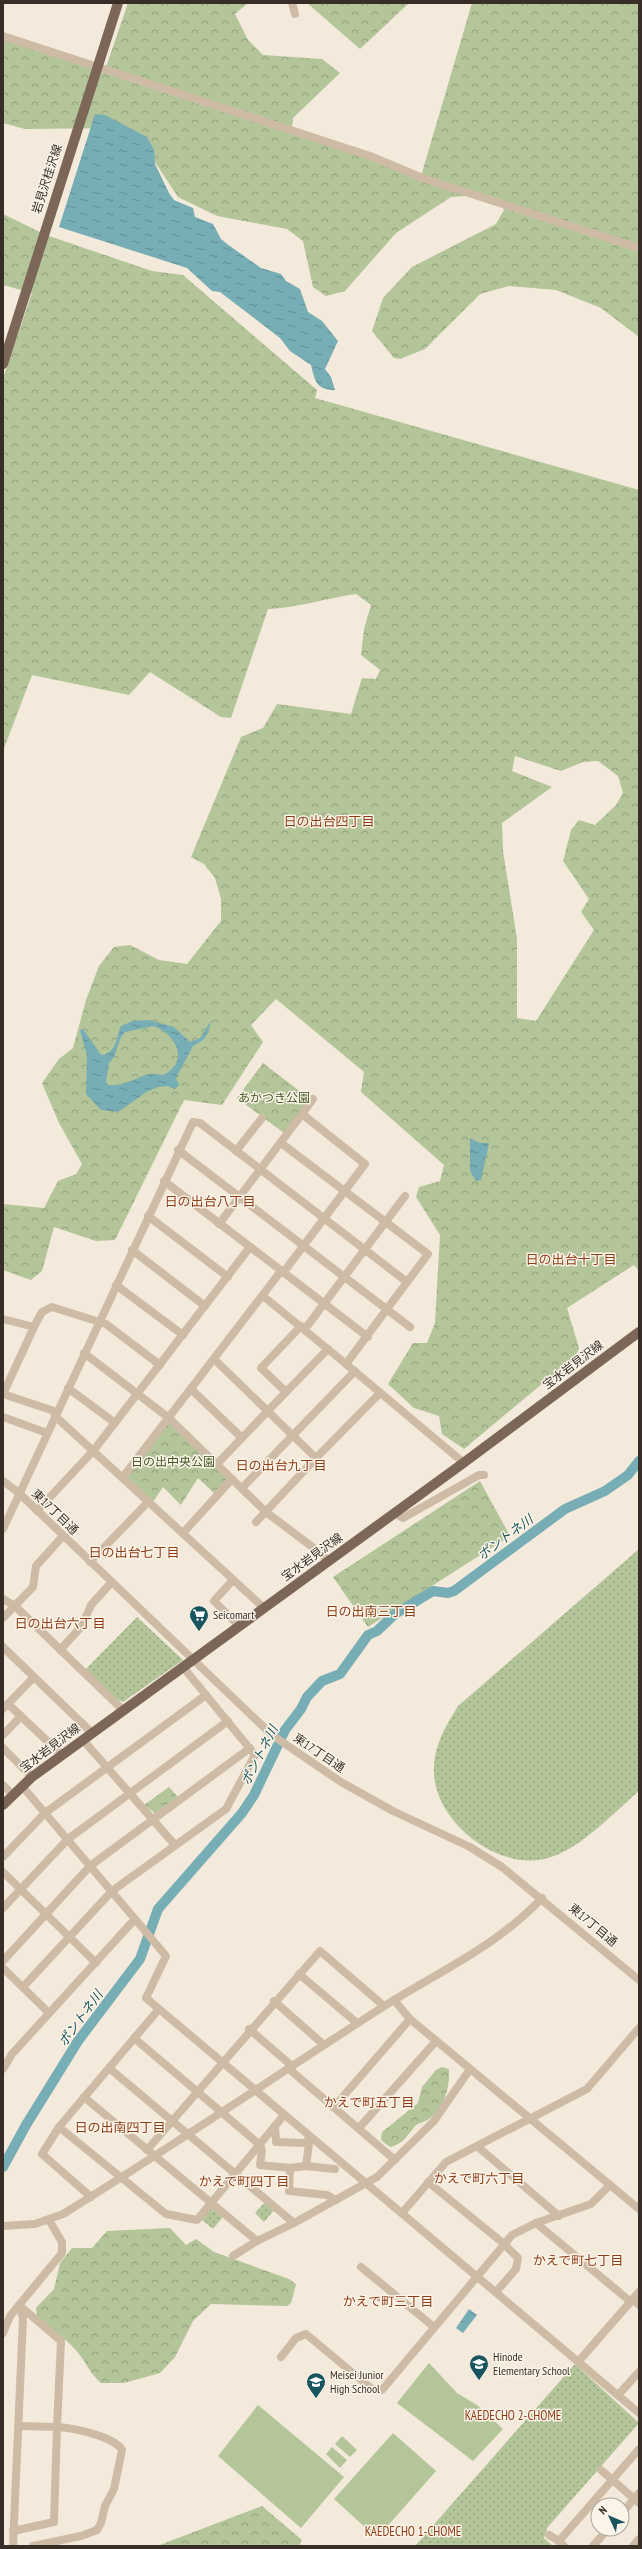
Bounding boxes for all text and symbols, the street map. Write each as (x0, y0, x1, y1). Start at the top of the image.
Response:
street label: 岩見沢桂沢線 (28, 142, 65, 215)
district label: 日の出台四丁目 (283, 813, 375, 830)
park label: あかつき公園 (238, 1090, 310, 1105)
district label: 日の出台八丁目 (164, 1193, 256, 1210)
district label: 日の出台十丁目 (525, 1251, 617, 1268)
street label: 宝水岩見沢線 (539, 1337, 606, 1392)
park label: 日の出中央公園 (131, 1454, 215, 1469)
district label: 日の出台九丁目 (235, 1457, 327, 1474)
street label: 東17丁目通 (29, 1486, 82, 1537)
water label: ポントネ川 (474, 1510, 538, 1564)
street label: 宝水岩見沢線 (278, 1529, 345, 1584)
district label: 日の出台七丁目 (88, 1544, 180, 1561)
district label: 日の出南三丁目 (325, 1603, 417, 1620)
supermarket icon: Seicomart (188, 1604, 210, 1632)
place label: Seicomart (213, 1607, 255, 1622)
district label: 日の出台六丁目 (14, 1615, 106, 1632)
street label: 宝水岩見沢線 (16, 1720, 83, 1775)
water label: ポントネ川 (237, 1721, 283, 1788)
street label: 東17丁目通 (291, 1730, 348, 1775)
street label: 東17丁目通 (566, 1900, 621, 1949)
water label: ポントネ川 (54, 1985, 108, 2050)
district label: かえで町五丁目 (324, 2094, 414, 2111)
district label: 日の出南四丁目 (74, 2119, 166, 2136)
district label: かえで町六丁目 (434, 2170, 524, 2187)
district label: かえで町四丁目 (199, 2173, 289, 2190)
district label: かえで町七丁目 (533, 2252, 623, 2269)
district label: かえで町三丁目 (343, 2293, 433, 2310)
place label: Hinode Elementary School (493, 2349, 570, 2378)
school or university icon: Hinode Elementary School (468, 2353, 490, 2381)
place label: Meisei Junior High School (330, 2367, 385, 2396)
school or university icon: Meisei Junior High School (305, 2371, 327, 2399)
district label: KAEDECHO 2-CHOME (465, 2407, 561, 2424)
north arrow (590, 2497, 630, 2537)
text: N (596, 2503, 610, 2517)
district label: KAEDECHO 1-CHOME (365, 2523, 461, 2540)

